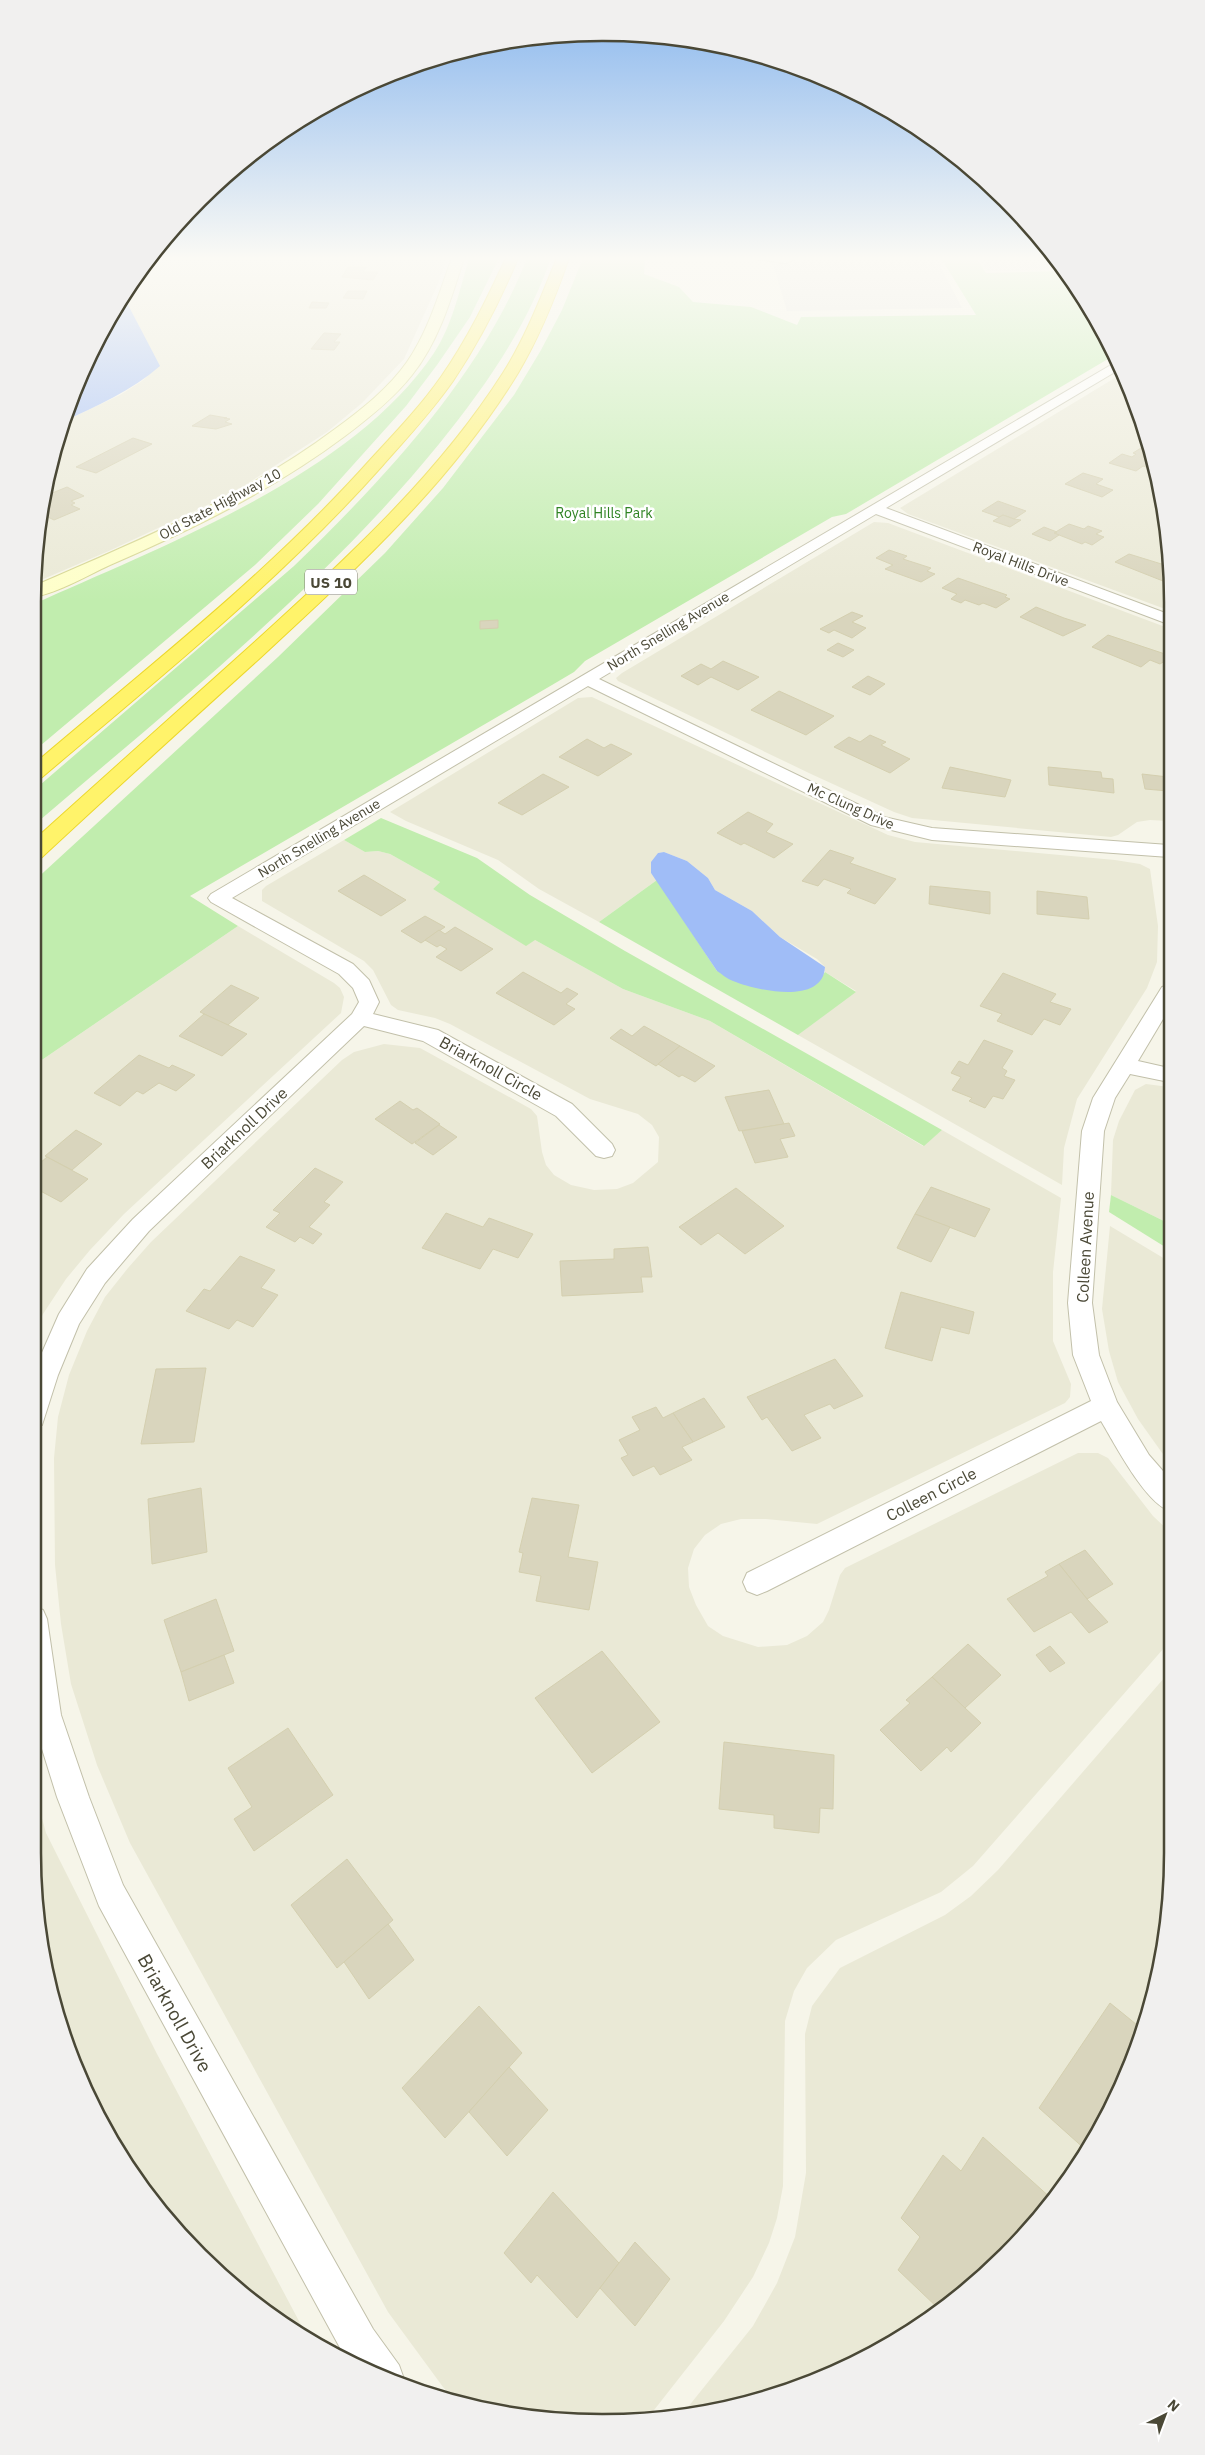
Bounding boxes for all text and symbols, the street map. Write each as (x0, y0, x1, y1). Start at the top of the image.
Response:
street label: Old State Highway 10 (156, 464, 284, 544)
park label: Royal Hills Park (555, 504, 653, 522)
street label: Royal Hills Drive (970, 537, 1072, 591)
road number: US 10 (305, 570, 357, 594)
street label: North Snelling Avenue (604, 587, 733, 675)
street label: Mc Clung Drive (805, 779, 898, 833)
street label: North Snelling Avenue (255, 794, 384, 882)
street label: Briarknoll Circle (436, 1031, 546, 1105)
street label: Briarknoll Drive (197, 1083, 291, 1173)
street label: Colleen Avenue (1072, 1191, 1098, 1303)
street label: Colleen Circle (882, 1463, 980, 1525)
street label: Briarknoll Drive (133, 1950, 217, 2076)
north arrow (1140, 2390, 1190, 2440)
text: N (1164, 2395, 1183, 2415)

